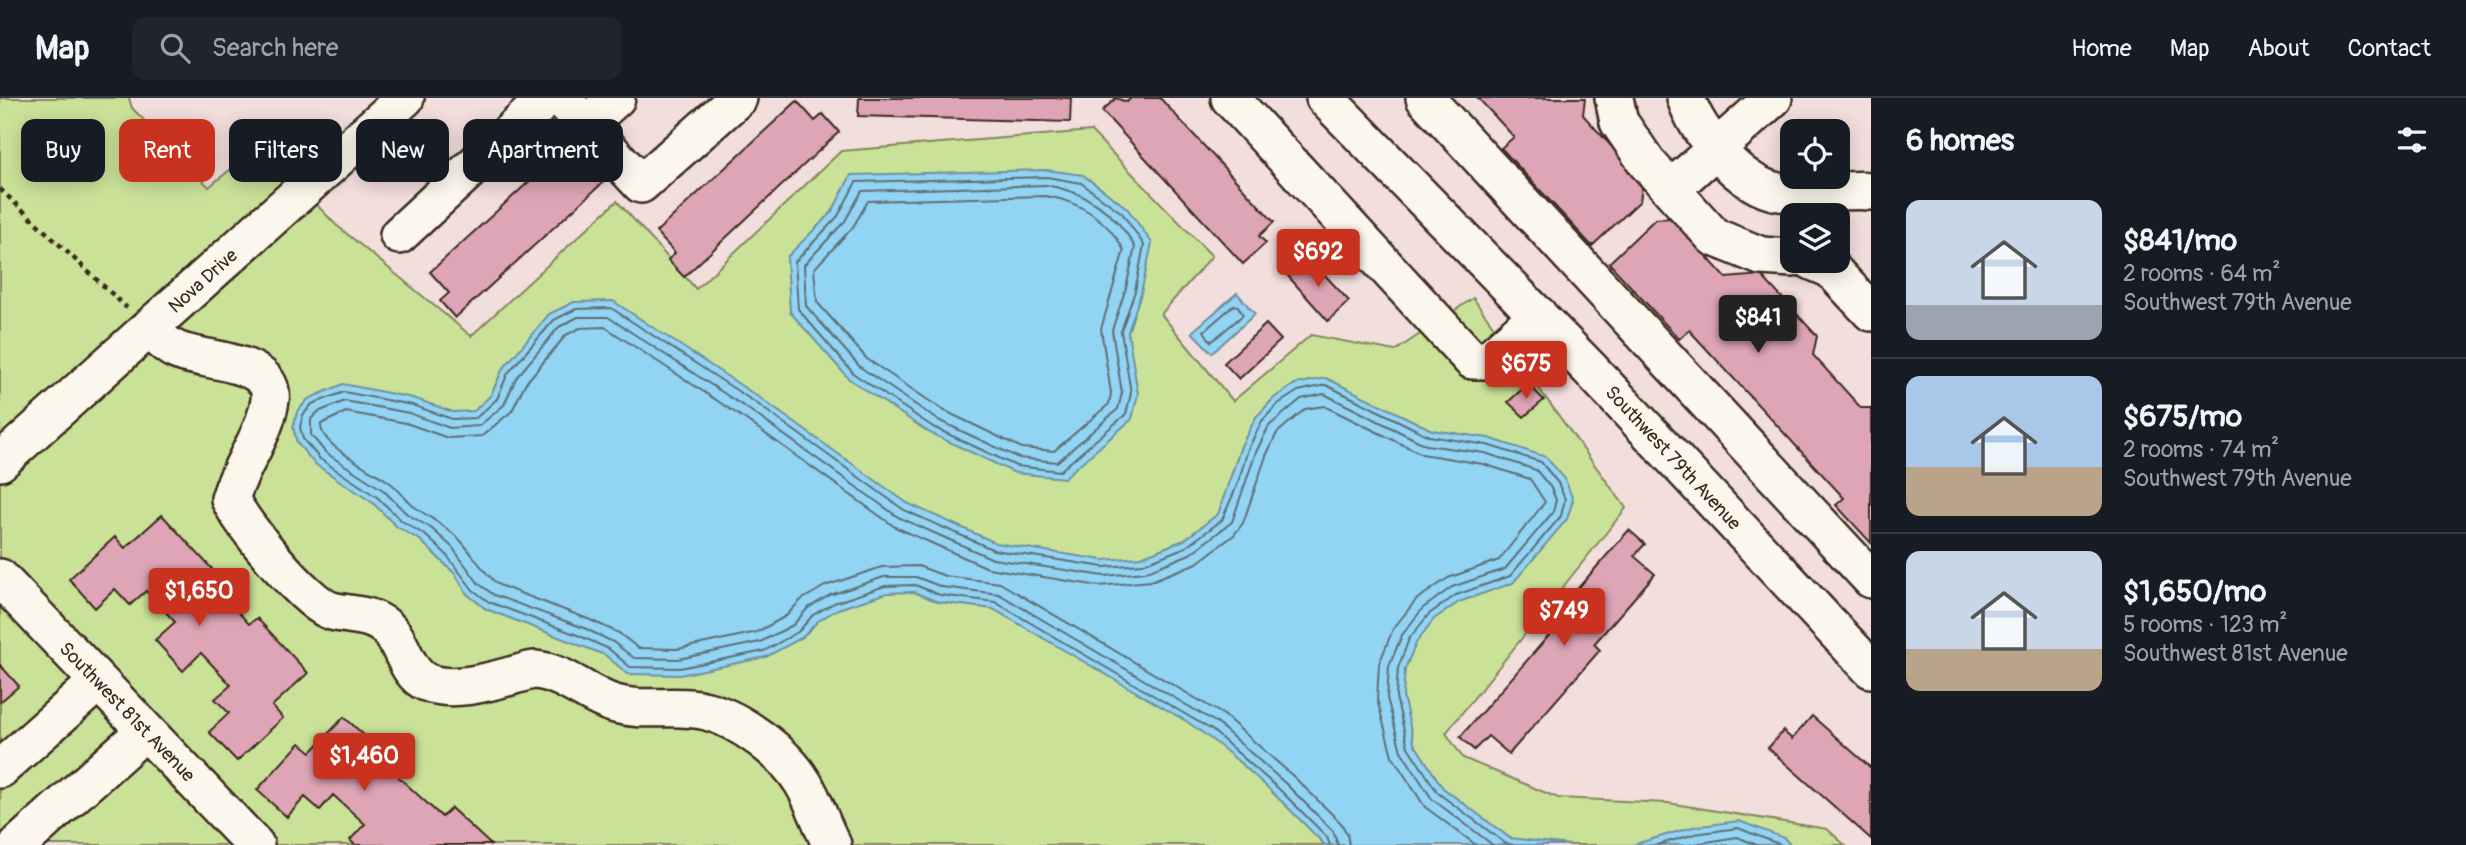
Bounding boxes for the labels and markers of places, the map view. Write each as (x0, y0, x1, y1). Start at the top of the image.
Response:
pin: $692 (1277, 230, 1359, 289)
pin: $841 (1717, 296, 1799, 355)
pin: $675 (1485, 342, 1567, 401)
pin: $1,650 (142, 568, 256, 628)
pin: $749 (1523, 588, 1605, 648)
pin: $1,460 (307, 734, 421, 793)

